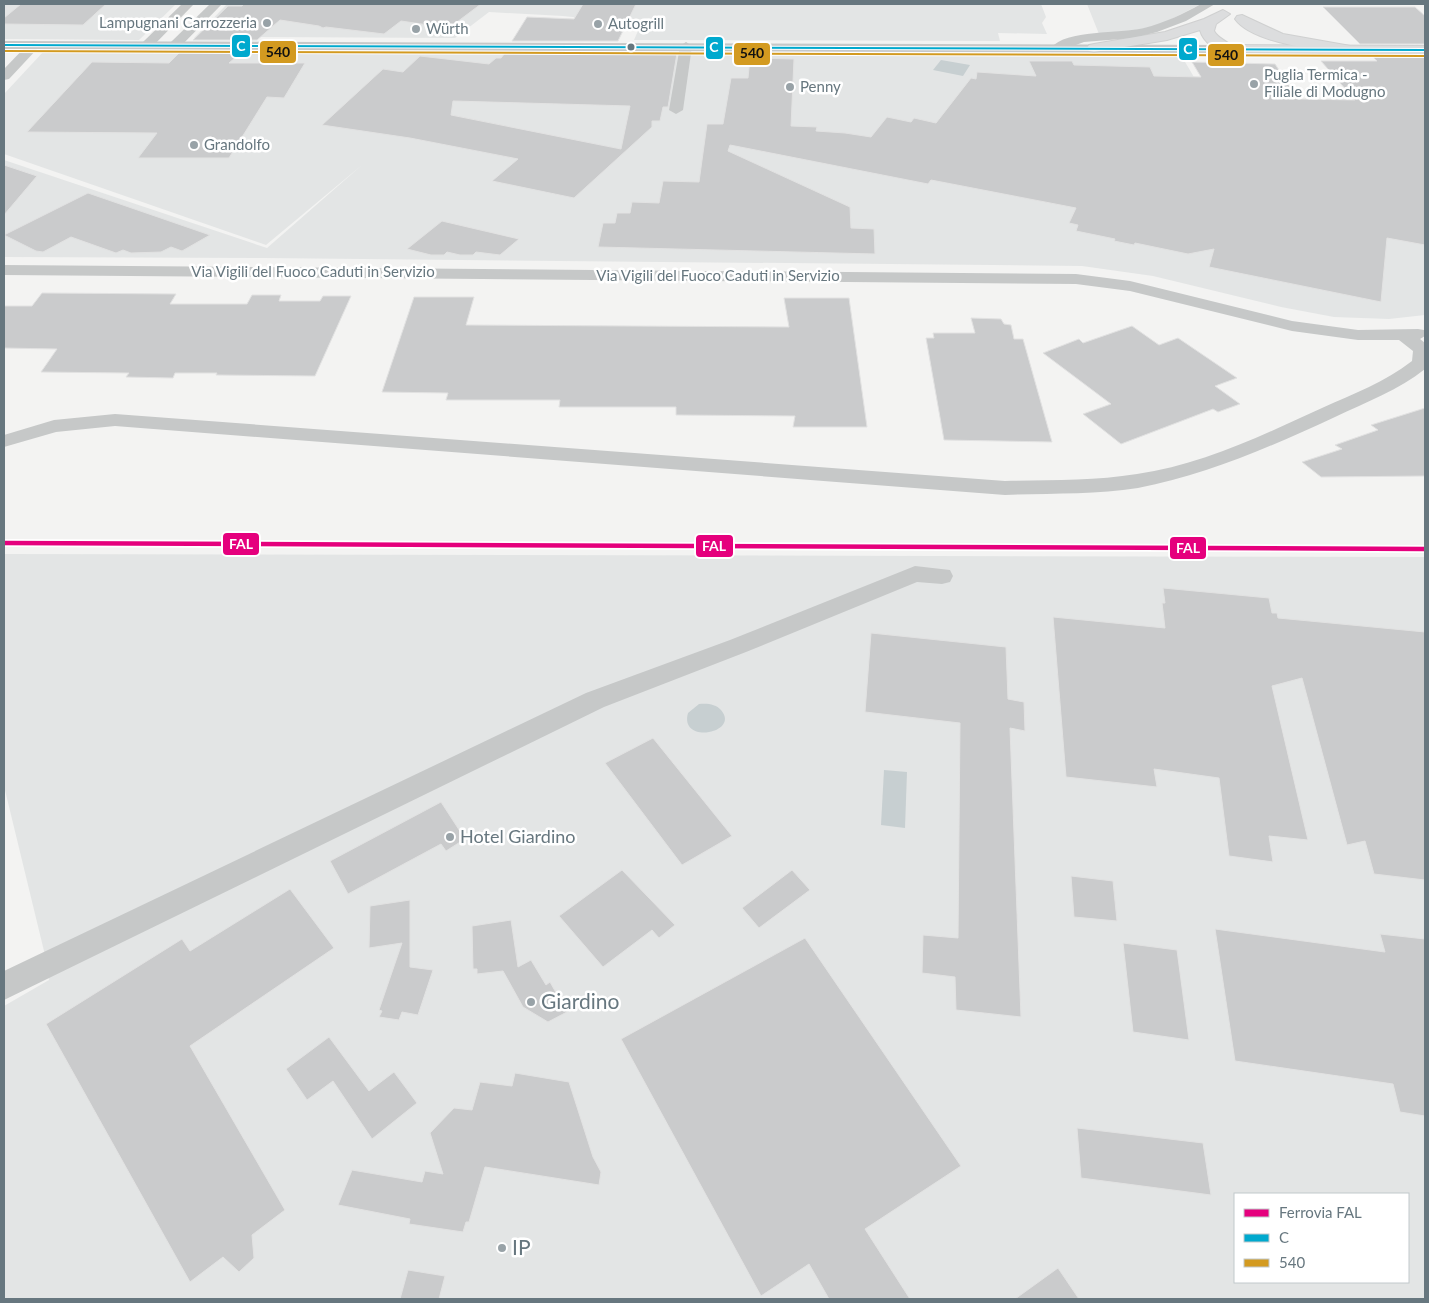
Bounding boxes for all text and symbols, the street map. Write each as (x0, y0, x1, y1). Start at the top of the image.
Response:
place label: Lampugnani Carrozzeria (99, 13, 257, 31)
place label: Autogrill (608, 14, 664, 32)
marker: Lampugnani Carrozzeria (261, 17, 273, 29)
marker: Autogrill (592, 18, 604, 30)
place label: Würth (426, 19, 469, 37)
marker: Würth (410, 23, 422, 35)
line badge: C (231, 34, 251, 58)
line badge: C (705, 36, 724, 60)
text: C (236, 37, 246, 54)
line badge: C (1178, 37, 1198, 61)
text: C (709, 38, 719, 55)
line badge: 540 (259, 40, 297, 64)
text: C (1183, 40, 1193, 57)
unlabelled marker (626, 42, 636, 52)
line badge: 540 (733, 42, 771, 66)
text: 540 (266, 43, 290, 60)
line badge: 540 (1207, 43, 1245, 67)
text: 540 (740, 44, 764, 61)
text: 540 (1214, 46, 1238, 63)
place label: Puglia Termica - Filiale di Modugno (1264, 65, 1385, 100)
place label: Penny (800, 77, 841, 95)
marker: Puglia Termica - Filiale di Modugno (1248, 78, 1260, 90)
marker: Penny (784, 81, 796, 93)
place label: Grandolfo (204, 135, 270, 153)
marker: Grandolfo (188, 139, 200, 151)
street label: Via Vigili del Fuoco Caduti in Servizio (191, 262, 435, 280)
street label: Via Vigili del Fuoco Caduti in Servizio (596, 266, 840, 284)
line badge: FAL (222, 532, 260, 556)
line badge: FAL (695, 534, 734, 558)
text: FAL (229, 535, 254, 552)
line badge: FAL (1169, 536, 1207, 560)
text: FAL (702, 537, 727, 554)
text: FAL (1176, 539, 1201, 556)
place label: Hotel Giardino (460, 825, 575, 847)
marker: Hotel Giardino (444, 831, 456, 843)
place label: Giardino (541, 988, 619, 1013)
marker: Giardino (525, 996, 537, 1008)
legend (1234, 1193, 1409, 1283)
text: Ferrovia FAL (1279, 1203, 1362, 1221)
text: C (1279, 1228, 1289, 1246)
place label: IP (512, 1234, 531, 1259)
marker: IP (496, 1242, 508, 1254)
text: 540 (1279, 1253, 1305, 1271)

